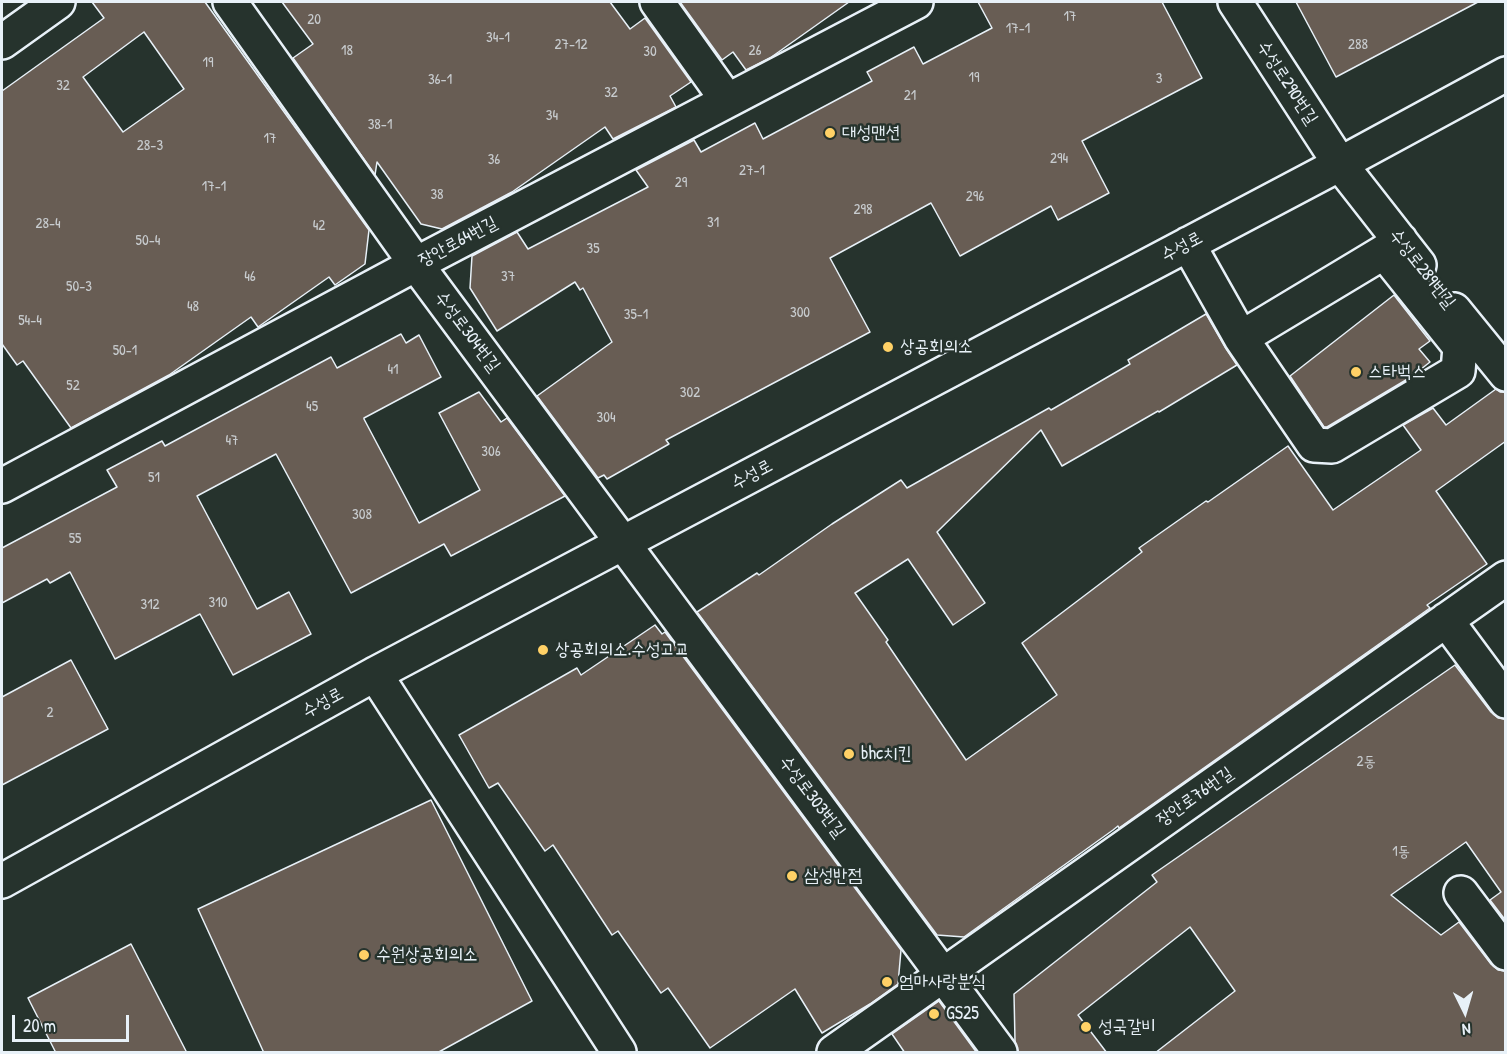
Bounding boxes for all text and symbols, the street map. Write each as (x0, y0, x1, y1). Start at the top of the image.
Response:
house number: 17 (1064, 8, 1076, 26)
house number: 20 (307, 11, 321, 29)
house number: 17-1 (1006, 20, 1030, 38)
house number: 34-1 (486, 29, 510, 47)
house number: 27-12 (555, 36, 587, 54)
house number: 288 (1348, 36, 1368, 54)
street label: 수성로290번길 (1252, 37, 1322, 129)
house number: 18 (341, 42, 353, 60)
house number: 26 (748, 42, 762, 60)
house number: 30 (643, 43, 657, 61)
house number: 19 (203, 54, 213, 72)
house number: 19 (969, 69, 979, 87)
house number: 3 (1156, 70, 1162, 88)
house number: 36-1 (428, 71, 452, 89)
house number: 32 (56, 77, 70, 95)
house number: 32 (604, 84, 618, 102)
house number: 21 (904, 87, 916, 105)
house number: 34 (546, 107, 558, 125)
house number: 38-1 (368, 116, 392, 134)
place label: 대성맨션 (842, 122, 900, 144)
marker: 대성맨션 (823, 126, 837, 140)
house number: 17 (264, 130, 276, 148)
house number: 28-3 (137, 137, 163, 155)
house number: 294 (1050, 150, 1068, 168)
house number: 36 (488, 151, 500, 169)
house number: 27-1 (739, 162, 765, 180)
house number: 29 (675, 174, 687, 192)
house number: 17-1 (202, 178, 226, 196)
house number: 38 (430, 186, 444, 204)
house number: 296 (966, 188, 984, 206)
house number: 298 (853, 201, 873, 219)
street label: 장안로64번길 (415, 212, 501, 272)
house number: 31 (707, 214, 719, 232)
house number: 28-4 (35, 215, 61, 233)
house number: 42 (313, 217, 325, 235)
street label: 수성로289번길 (1384, 225, 1460, 313)
street label: 수성로 (1158, 227, 1206, 267)
house number: 50-4 (136, 232, 160, 250)
house number: 35 (586, 240, 600, 258)
house number: 46 (244, 268, 256, 286)
house number: 37 (501, 268, 515, 286)
house number: 50-3 (66, 278, 92, 296)
street label: 수성로304번길 (430, 287, 504, 377)
house number: 48 (187, 298, 199, 316)
house number: 300 (790, 304, 810, 322)
house number: 35-1 (624, 306, 648, 324)
house number: 54-4 (18, 312, 42, 330)
place label: 상공회의소 (900, 336, 972, 358)
marker: 상공회의소 (881, 340, 895, 354)
house number: 50-1 (113, 342, 137, 360)
house number: 41 (387, 361, 399, 379)
place label: 스타벅스 (1368, 361, 1426, 383)
marker: 스타벅스 (1349, 365, 1363, 379)
house number: 52 (66, 377, 80, 395)
house number: 302 (680, 384, 700, 402)
house number: 45 (306, 398, 318, 416)
house number: 304 (596, 409, 616, 427)
house number: 47 (225, 432, 239, 450)
house number: 306 (481, 443, 501, 461)
street label: 수성로 (728, 455, 776, 495)
house number: 51 (148, 469, 160, 487)
house number: 308 (352, 506, 372, 524)
house number: 55 (69, 530, 81, 548)
house number: 310 (209, 594, 227, 612)
house number: 312 (140, 596, 160, 614)
place label: 상공회의소.수성고교 (555, 639, 689, 661)
marker: 상공회의소.수성고교 (536, 643, 550, 657)
street label: 수성로 (299, 683, 347, 723)
house number: 2 (46, 704, 54, 722)
place label: bhc치킨 (861, 743, 912, 765)
marker: bhc치킨 (842, 747, 856, 761)
street label: 수성로303번길 (774, 752, 850, 842)
house number: 2동 (1356, 753, 1376, 771)
street label: 장안로76번길 (1153, 763, 1237, 831)
house number: 1동 (1392, 843, 1410, 861)
place label: 삼성반점 (804, 865, 862, 887)
marker: 삼성반점 (785, 869, 799, 883)
place label: 수원상공회의소 (376, 944, 477, 966)
marker: 수원상공회의소 (357, 948, 371, 962)
place label: 엄마사랑분식 (899, 971, 986, 993)
marker: 엄마사랑분식 (880, 975, 894, 989)
north arrow (1435, 982, 1495, 1042)
scale bar (15, 1003, 132, 1041)
place label: GS25 (946, 1003, 979, 1025)
marker: GS25 (927, 1007, 941, 1021)
text: 20 m (23, 1013, 56, 1038)
place label: 성국갈비 (1098, 1016, 1156, 1038)
text: N (1461, 1019, 1472, 1041)
marker: 성국갈비 (1079, 1020, 1093, 1034)

